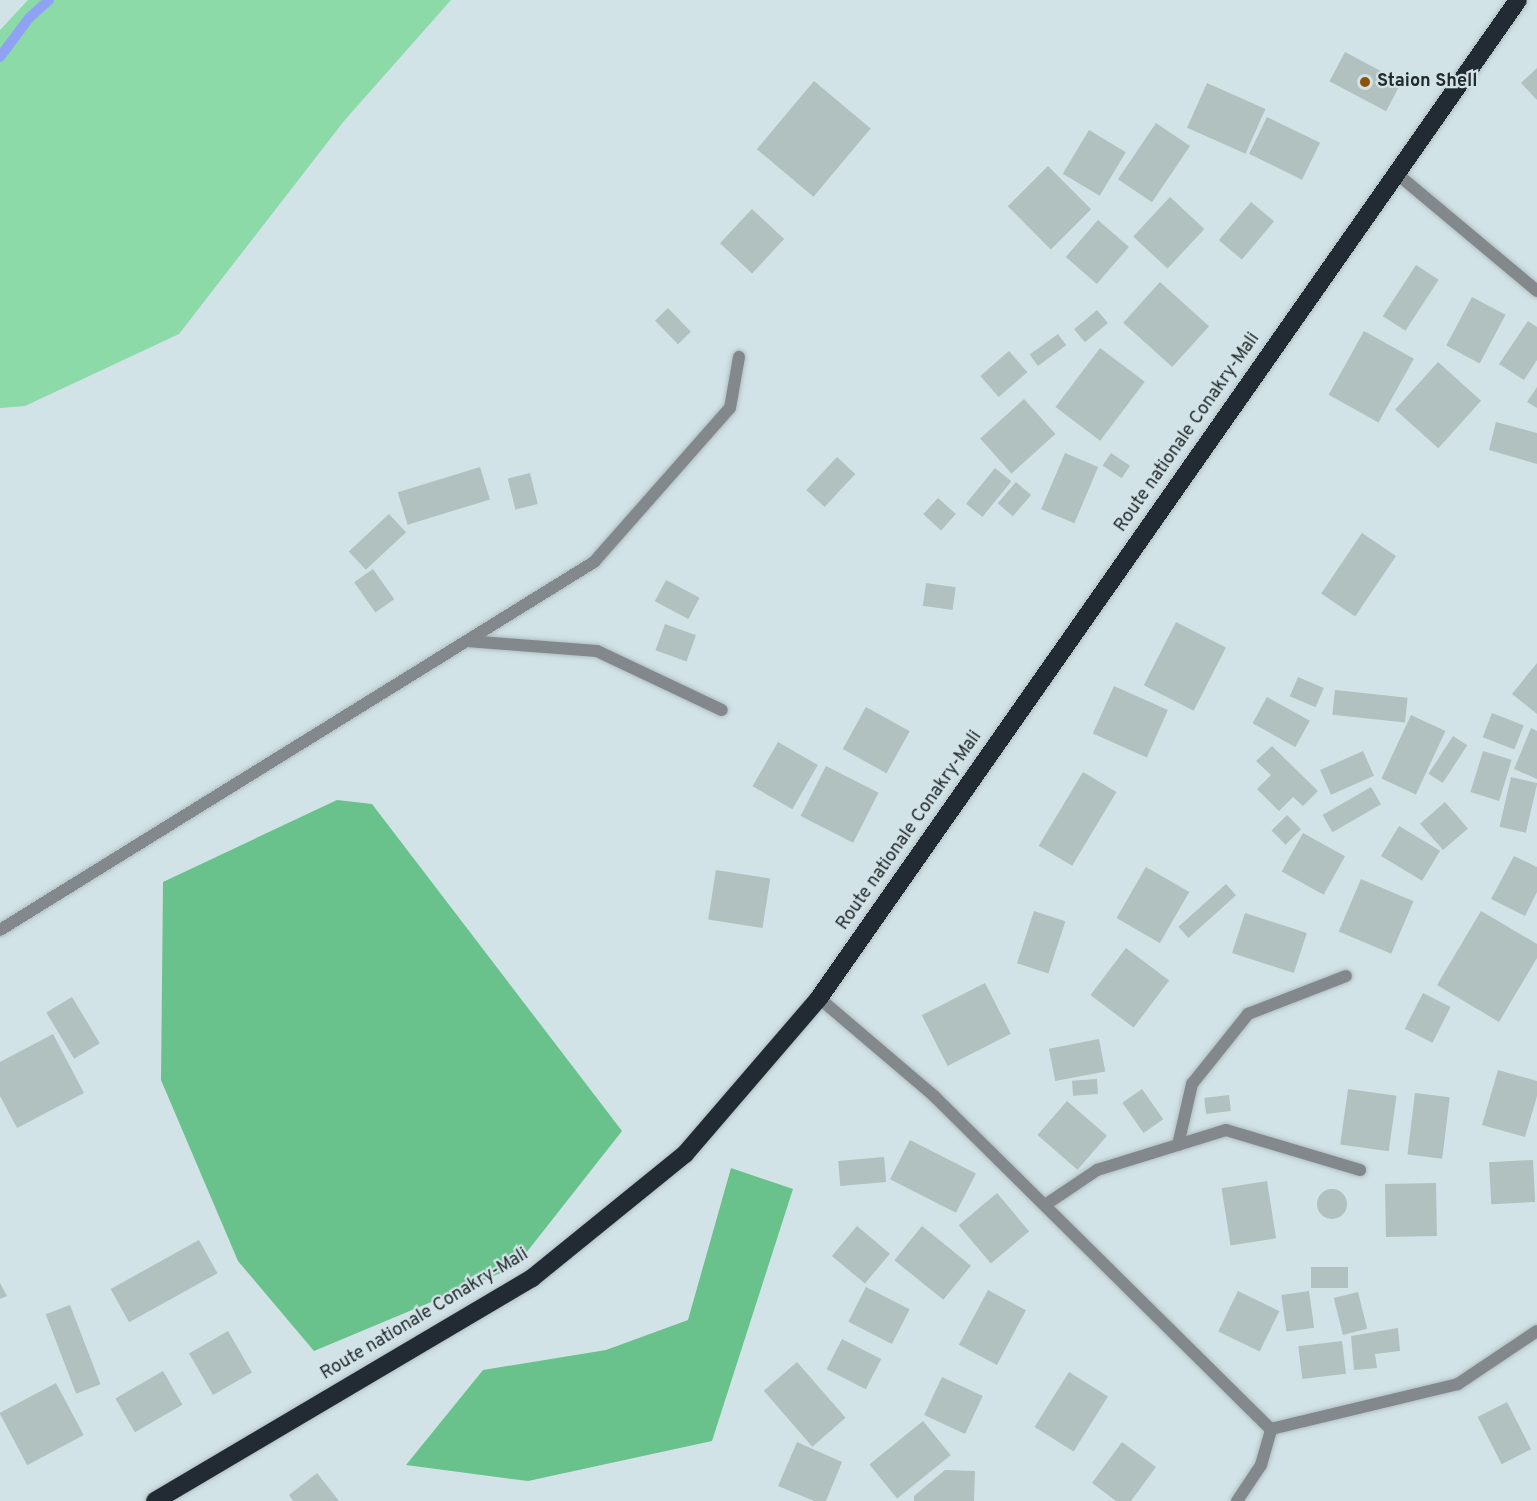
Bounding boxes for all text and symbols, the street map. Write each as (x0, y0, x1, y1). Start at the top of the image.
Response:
place label: Staion Shell (1377, 71, 1477, 93)
marker: Staion Shell (1358, 75, 1372, 89)
street label: Route nationale Conakry-Mali (1111, 329, 1265, 537)
street label: Route nationale Conakry-Mali (833, 727, 987, 935)
street label: Route nationale Conakry-Mali (317, 1244, 533, 1386)

